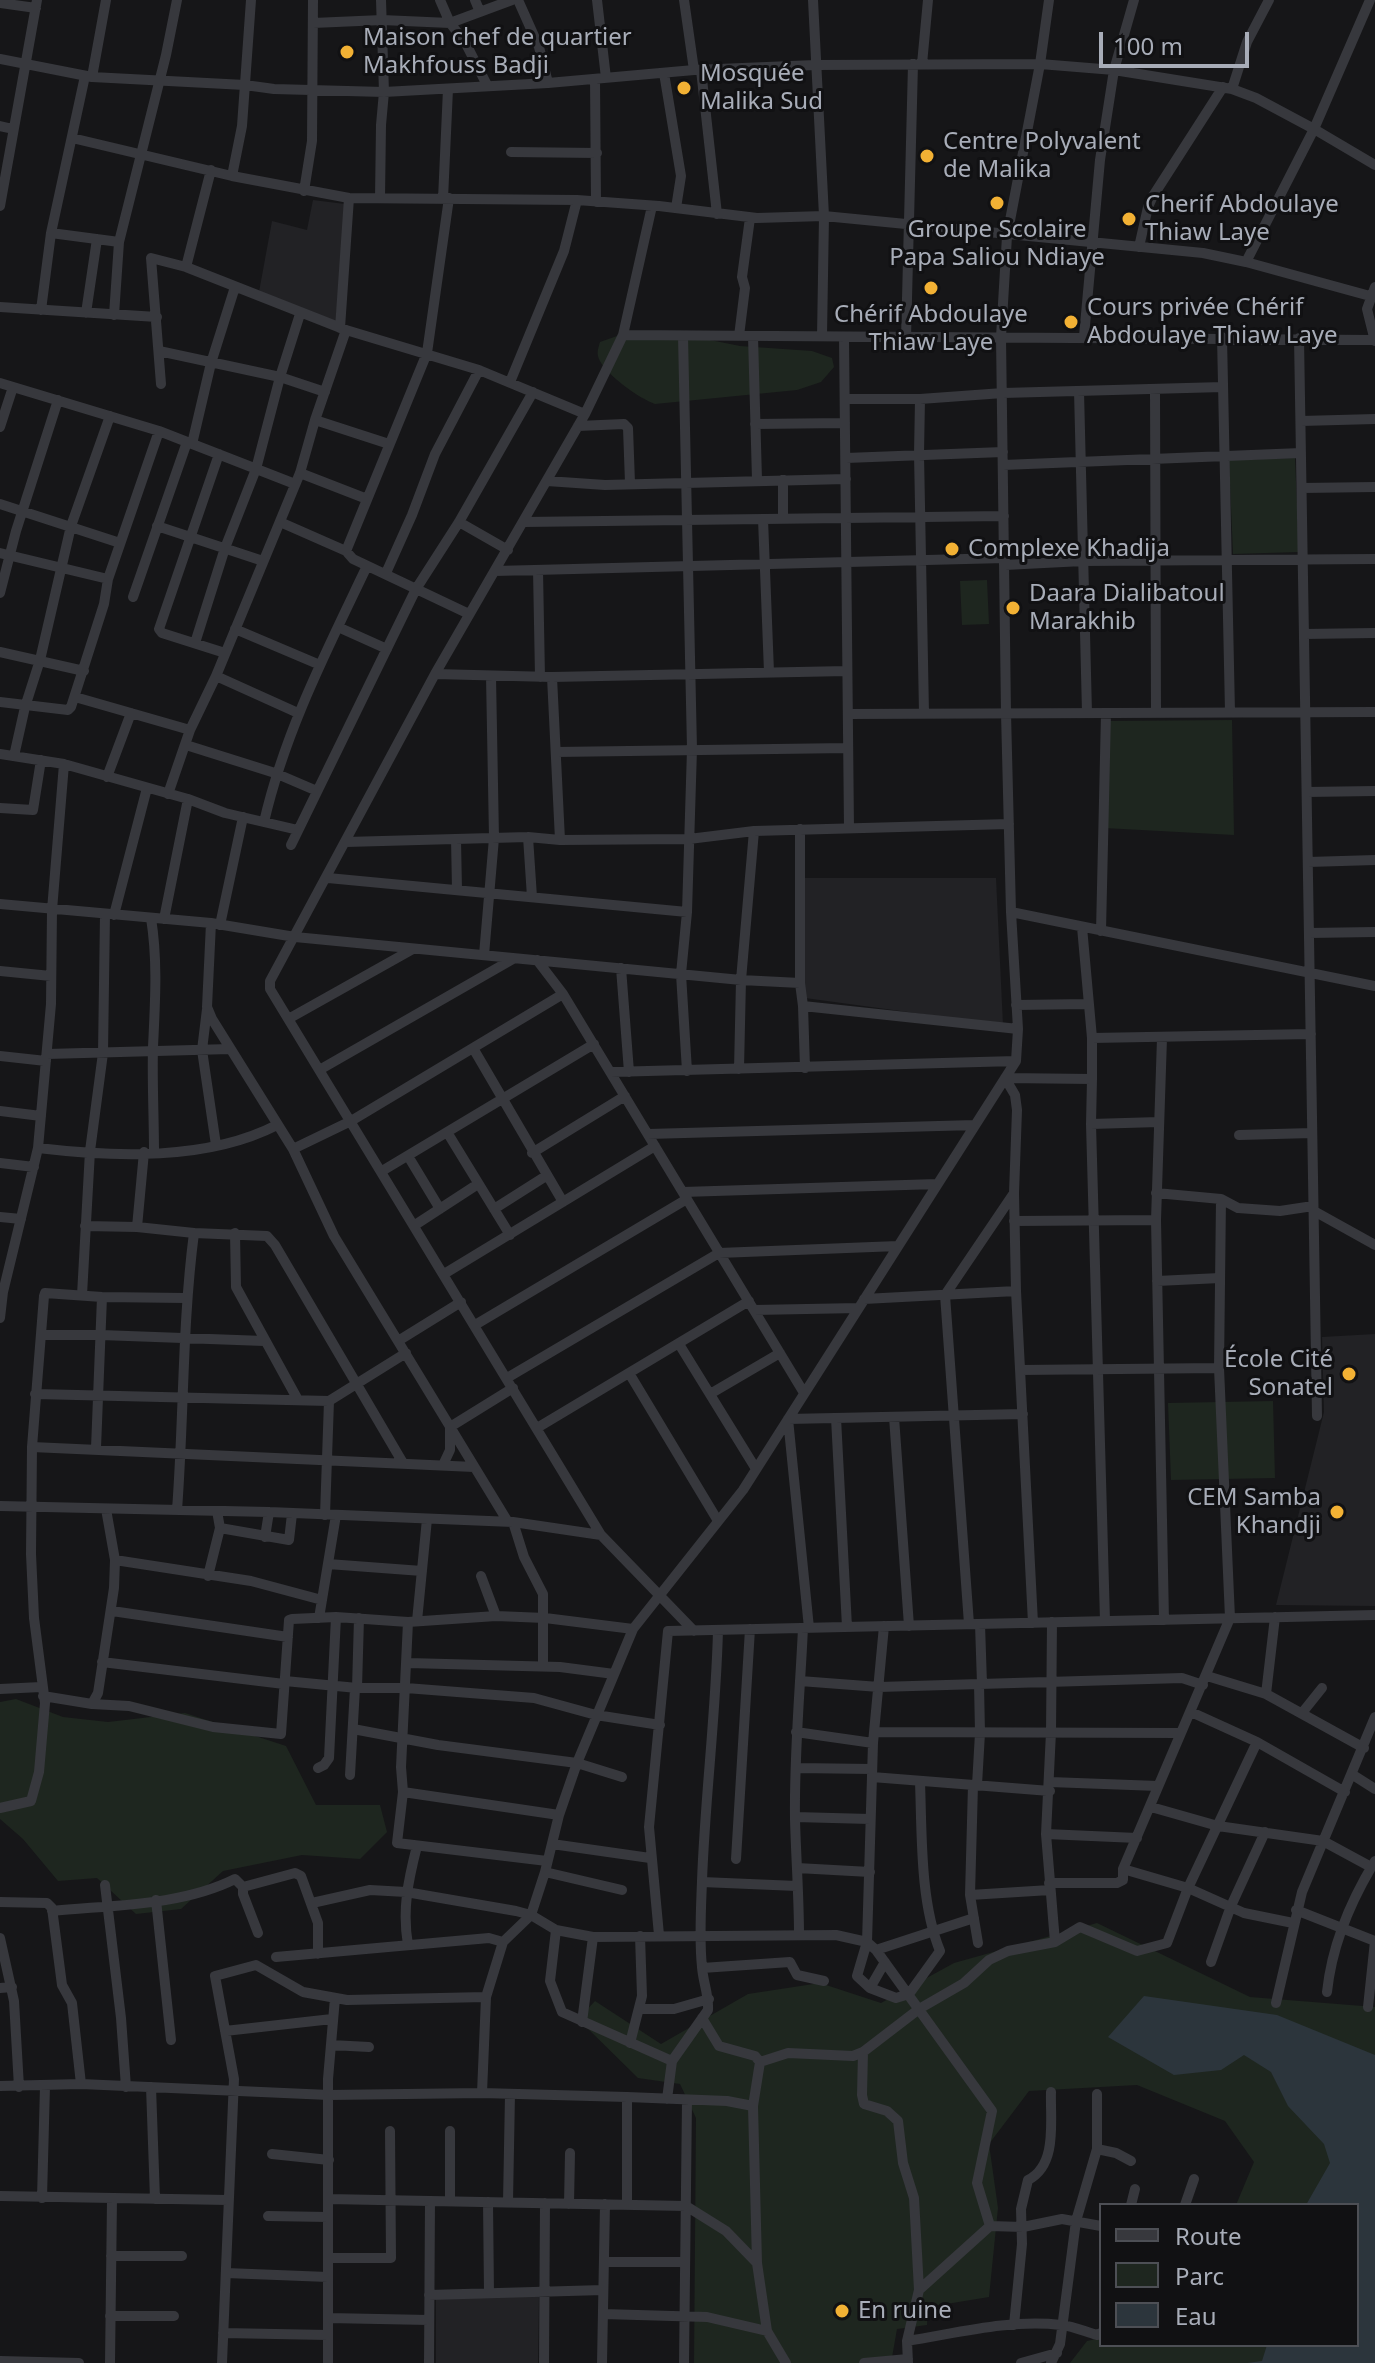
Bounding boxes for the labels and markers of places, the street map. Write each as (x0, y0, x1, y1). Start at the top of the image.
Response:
place label: Maison chef de quartier Makhfouss Badji (363, 24, 632, 80)
marker: Maison chef de quartier Makhfouss Badji (338, 43, 356, 61)
place label: Mosquée Malika Sud (700, 60, 823, 116)
marker: Mosquée Malika Sud (675, 79, 693, 97)
place label: Centre Polyvalent de Malika (943, 128, 1141, 184)
marker: Centre Polyvalent de Malika (918, 147, 936, 165)
place label: Cherif Abdoulaye Thiaw Laye (1145, 191, 1339, 247)
marker: Groupe Scolaire Papa Saliou Ndiaye (988, 194, 1006, 212)
marker: Cherif Abdoulaye Thiaw Laye (1120, 210, 1138, 228)
place label: Groupe Scolaire Papa Saliou Ndiaye (889, 216, 1105, 272)
marker: Chérif Abdoulaye Thiaw Laye (922, 279, 940, 297)
place label: Cours privée Chérif Abdoulaye Thiaw Laye (1087, 294, 1338, 350)
place label: Chérif Abdoulaye Thiaw Laye (834, 301, 1028, 357)
marker: Cours privée Chérif Abdoulaye Thiaw Laye (1062, 313, 1080, 331)
place label: Complexe Khadija (968, 535, 1170, 563)
marker: Complexe Khadija (943, 540, 961, 558)
place label: Daara Dialibatoul Marakhib (1029, 580, 1225, 636)
marker: Daara Dialibatoul Marakhib (1004, 599, 1022, 617)
place label: École Cité Sonatel (1224, 1346, 1333, 1402)
marker: École Cité Sonatel (1340, 1365, 1358, 1383)
place label: CEM Samba Khandji (1187, 1484, 1321, 1540)
marker: CEM Samba Khandji (1328, 1503, 1346, 1521)
place label: En ruine (858, 2297, 952, 2325)
marker: En ruine (833, 2302, 851, 2320)

